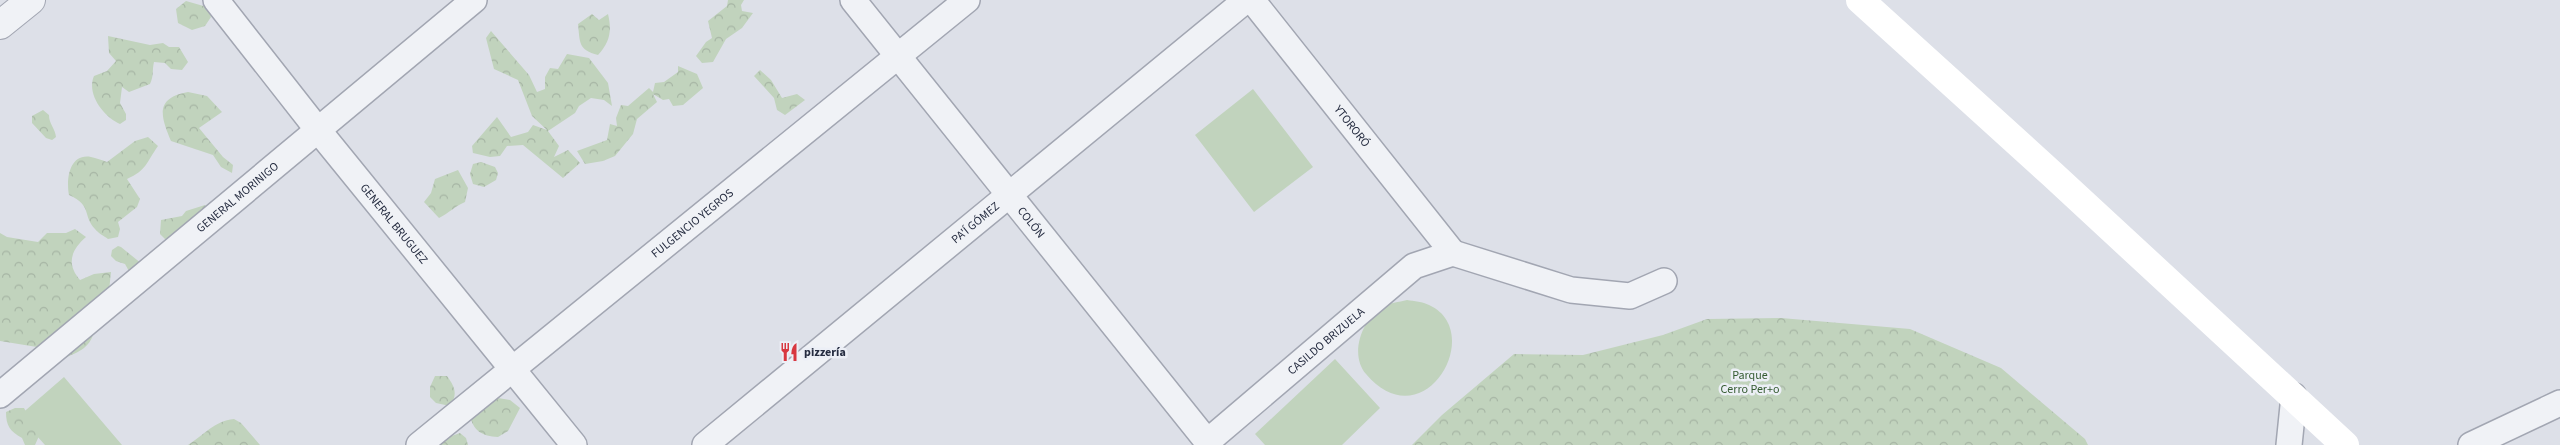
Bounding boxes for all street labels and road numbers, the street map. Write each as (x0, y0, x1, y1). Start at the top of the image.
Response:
street label: YTORORÓ (1330, 101, 1374, 151)
street label: GENERAL MORINIGO (193, 158, 282, 236)
street label: GENERAL BRUGUEZ (356, 180, 432, 267)
street label: FULGENCIO YEGROS (647, 184, 737, 262)
street label: PA'Í GÓMEZ (948, 198, 1003, 248)
street label: COLÓN (1014, 203, 1049, 242)
street label: CASILDO BRIZUELA (1284, 303, 1368, 379)

